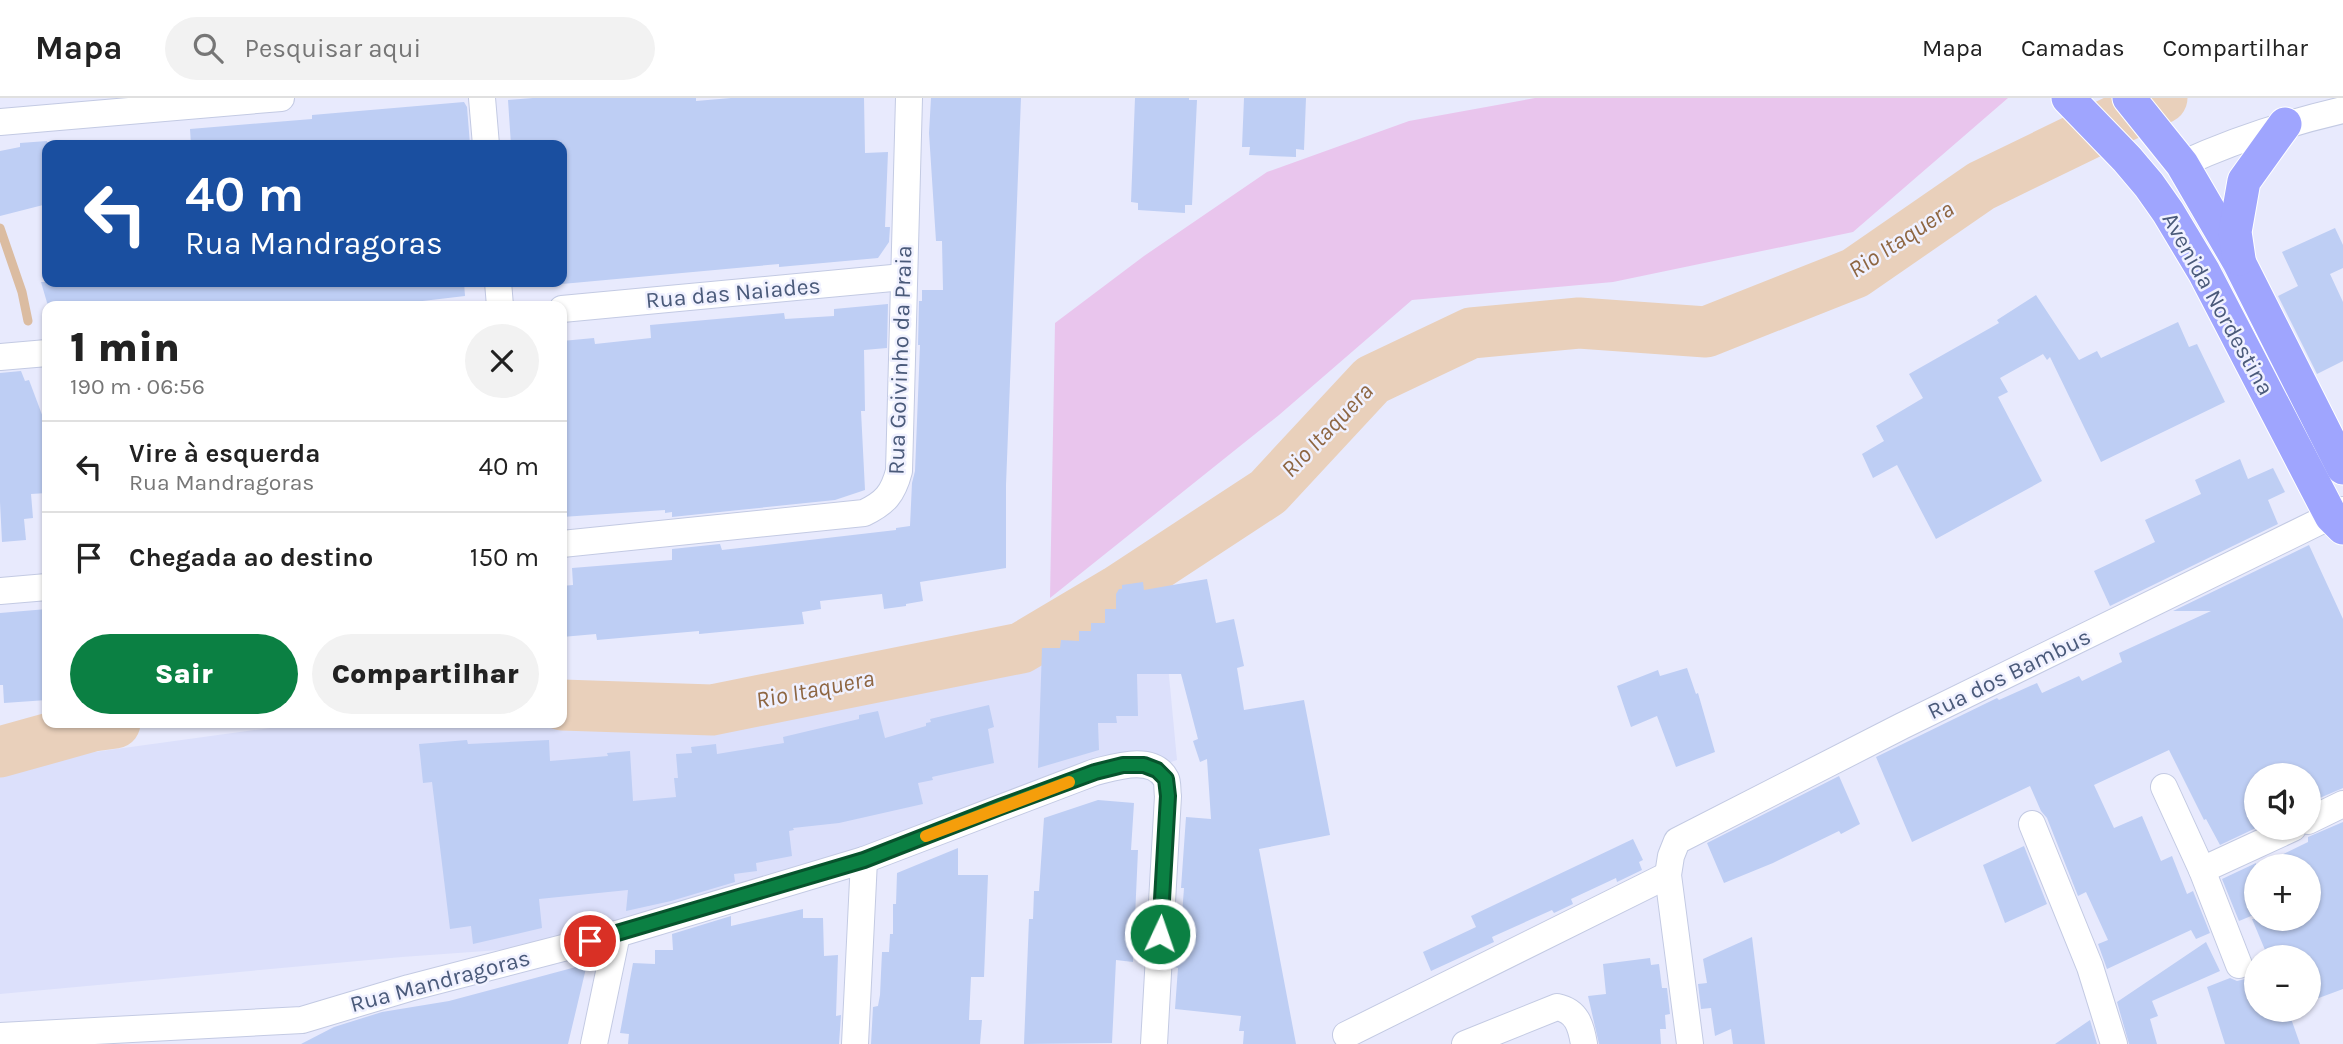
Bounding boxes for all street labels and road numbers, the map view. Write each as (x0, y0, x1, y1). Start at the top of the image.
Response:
street label: Avenida Nordestina (2157, 208, 2279, 400)
street label: Rua Goivinho da Praia (883, 245, 917, 475)
street label: Rua das Naiades (644, 272, 822, 314)
street label: Rua dos Bambus (1923, 623, 2095, 725)
street label: Rua Mandragoras (347, 944, 533, 1018)

